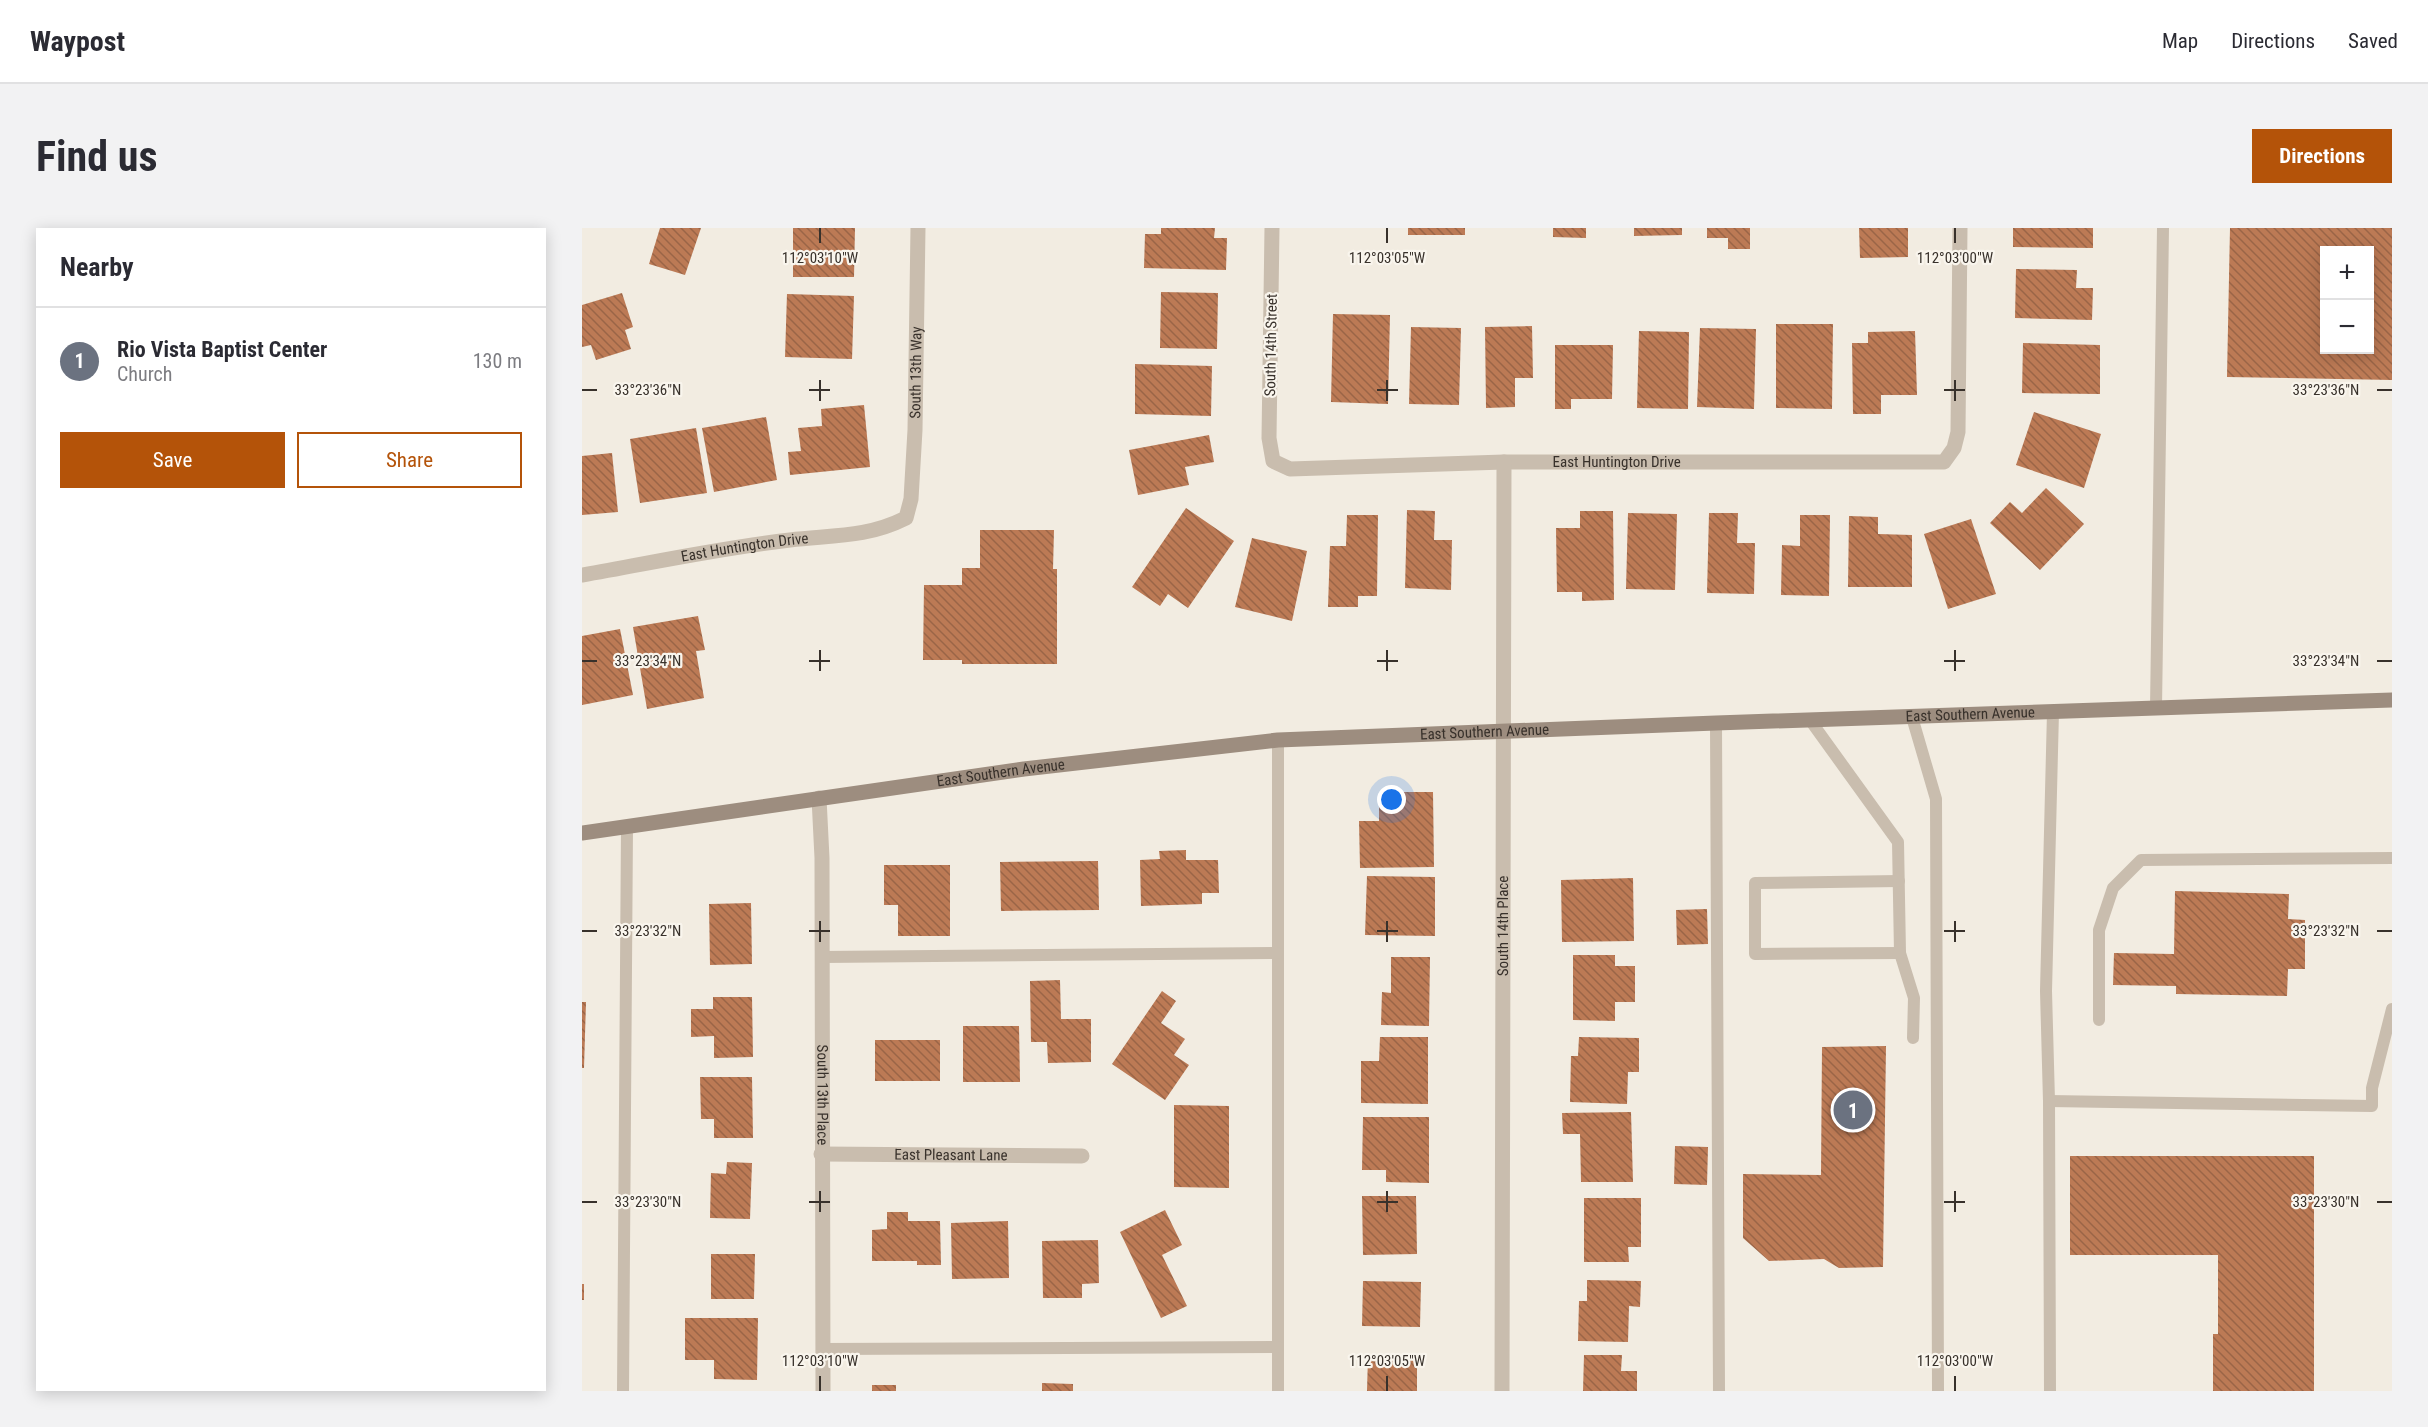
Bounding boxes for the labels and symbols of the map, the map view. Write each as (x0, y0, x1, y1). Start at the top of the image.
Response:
text: 112°03'10"W (782, 249, 859, 267)
text: 112°03'05"W (1349, 249, 1426, 267)
text: 112°03'00"W (1917, 249, 1994, 267)
street label: South 14th Street (1261, 293, 1281, 397)
street label: South 13th Way (906, 326, 926, 419)
text: 33°23'36"N (615, 381, 681, 399)
text: 33°23'36"N (2293, 381, 2359, 399)
street label: East Huntington Drive (1553, 453, 1681, 471)
street label: East Huntington Drive (680, 529, 809, 566)
text: 33°23'34"N (615, 652, 681, 670)
text: 33°23'34"N (2293, 652, 2359, 670)
street label: East Southern Avenue (1905, 703, 2035, 726)
street label: East Southern Avenue (1420, 720, 1550, 743)
street label: East Southern Avenue (935, 755, 1066, 791)
your location (1377, 785, 1406, 814)
street label: South 14th Place (1494, 876, 1512, 976)
text: 33°23'32"N (615, 922, 681, 940)
text: 33°23'32"N (2293, 922, 2359, 940)
street label: South 13th Place (813, 1045, 832, 1145)
pin: 1 (1834, 1088, 1872, 1132)
street label: East Pleasant Lane (894, 1146, 1008, 1164)
text: 33°23'30"N (615, 1193, 681, 1211)
text: 33°23'30"N (2293, 1193, 2359, 1211)
text: 112°03'10"W (782, 1352, 859, 1370)
text: 112°03'05"W (1349, 1352, 1426, 1370)
text: 112°03'00"W (1917, 1352, 1994, 1370)

